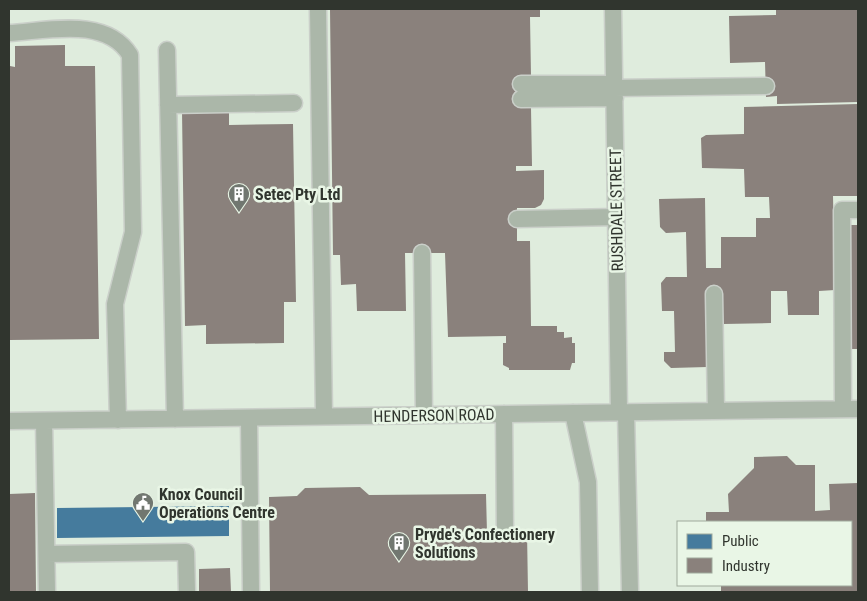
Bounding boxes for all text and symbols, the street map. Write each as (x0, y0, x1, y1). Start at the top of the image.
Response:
street label: RUSHDALE STREET (606, 149, 627, 271)
building icon: Setec Pty Ltd (227, 182, 251, 213)
place label: Setec Pty Ltd (255, 185, 340, 204)
street label: HENDERSON ROAD (373, 405, 495, 426)
place label: Knox Council Operations Centre (159, 485, 275, 522)
public building icon: Knox Council Operations Centre (131, 491, 155, 522)
legend (677, 521, 852, 586)
place label: Pryde's Confectionery Solutions (415, 525, 555, 562)
building icon: Pryde's Confectionery Solutions (387, 531, 411, 562)
text: Public (722, 532, 759, 550)
text: Industry (722, 557, 770, 575)

